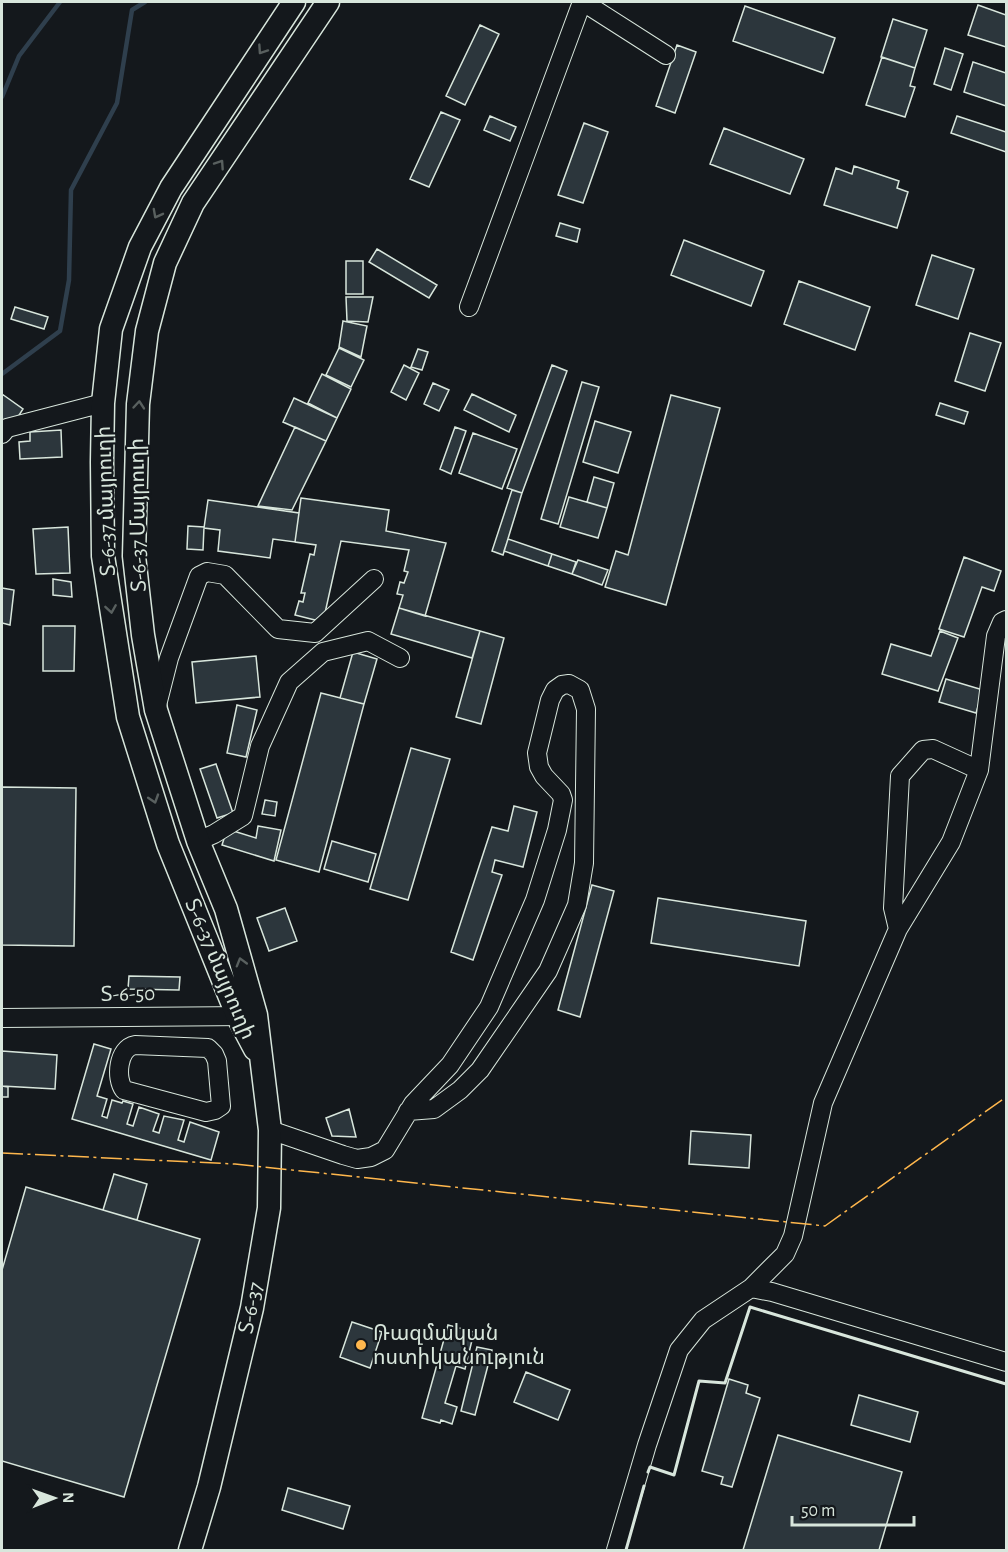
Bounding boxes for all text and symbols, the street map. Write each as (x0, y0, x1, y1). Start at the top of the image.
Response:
one-way arrow (258, 44, 269, 55)
one-way arrow (212, 159, 223, 170)
one-way arrow (153, 208, 164, 219)
one-way arrow (132, 400, 145, 409)
street label: Տ-6-37 մայրուղի (93, 425, 120, 576)
street label: Տ-6-37 Մայրուղի (126, 438, 151, 592)
one-way arrow (105, 605, 117, 614)
one-way arrow (147, 793, 159, 804)
street label: Տ-6-37 մայրուղի (180, 896, 259, 1043)
one-way arrow (236, 957, 248, 968)
street label: Տ-6-50 (101, 983, 155, 1005)
street label: Տ-6-37 (235, 1280, 267, 1336)
place label: Ռազմական ոստիկանություն (373, 1323, 545, 1369)
marker: Ռազմական ոստիկանություն (354, 1338, 368, 1352)
north arrow (24, 1468, 84, 1528)
scale bar (792, 1489, 914, 1527)
text: N (60, 1492, 76, 1503)
text: 50 m (801, 1502, 835, 1520)

